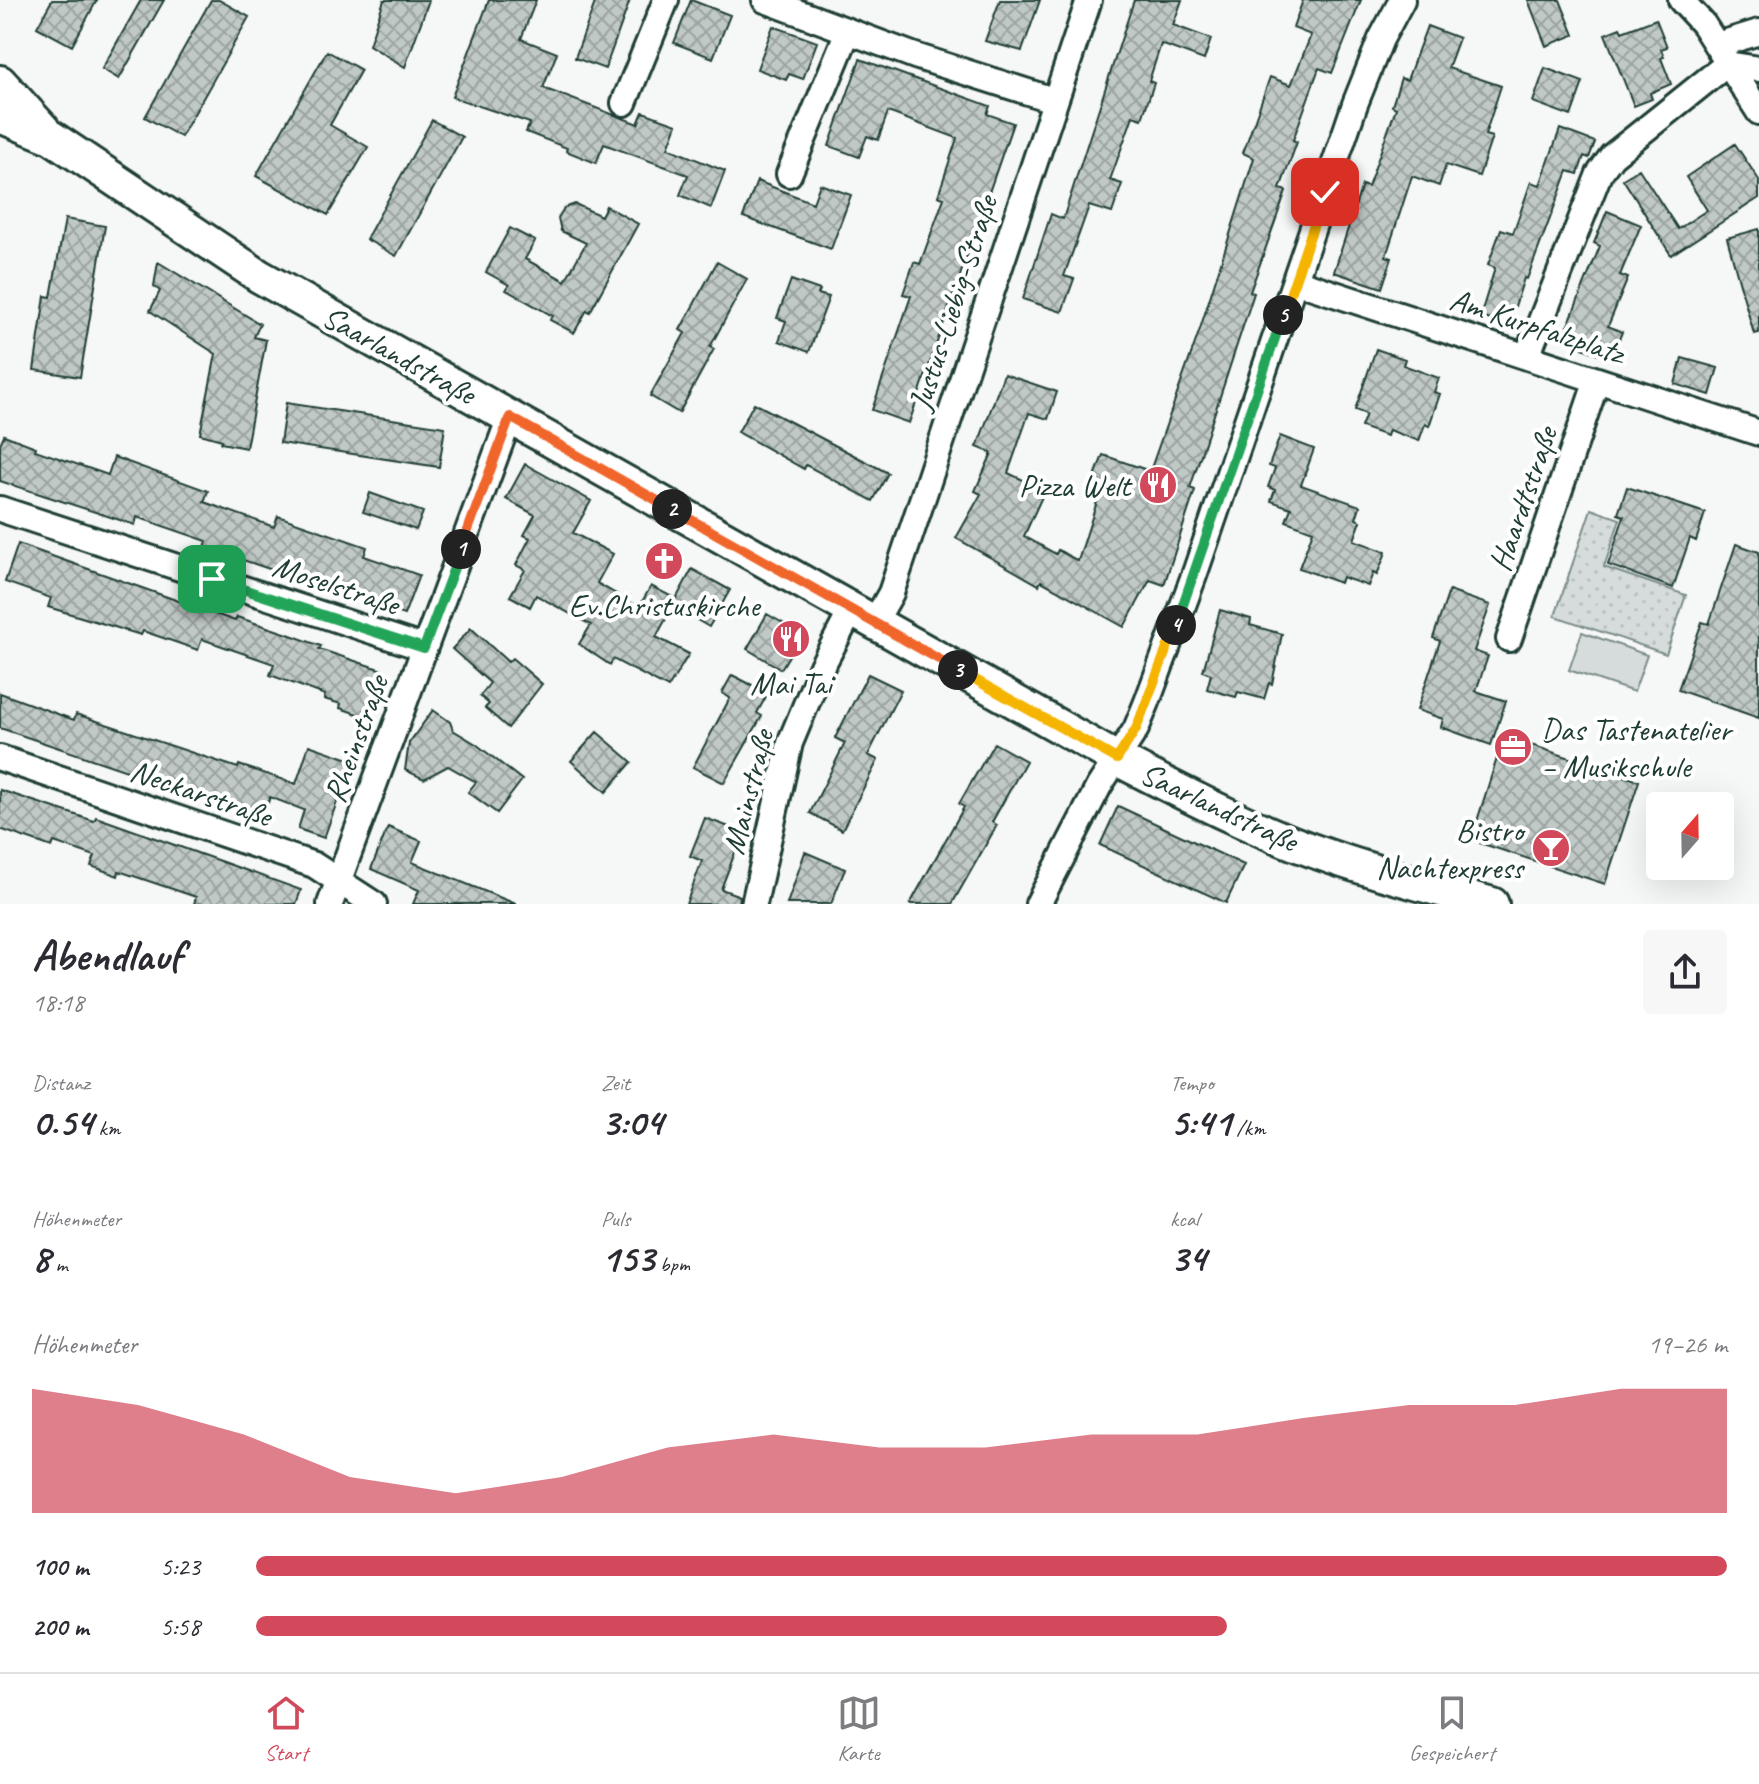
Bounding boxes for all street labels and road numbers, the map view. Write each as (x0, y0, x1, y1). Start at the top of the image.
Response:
street label: Justus-Liebig-Straße (898, 188, 1008, 417)
street label: Am Kurpfalzplatz (1445, 279, 1633, 375)
street label: Saarlandstraße (315, 296, 485, 415)
street label: Haardtstraße (1479, 419, 1568, 576)
street label: Moselstraße (268, 545, 407, 625)
street label: Rheinstraße (314, 667, 399, 808)
street label: Mainstraße (713, 723, 784, 858)
street label: Neckarstraße (125, 750, 279, 837)
street label: Saarlandstraße (1134, 753, 1307, 862)

